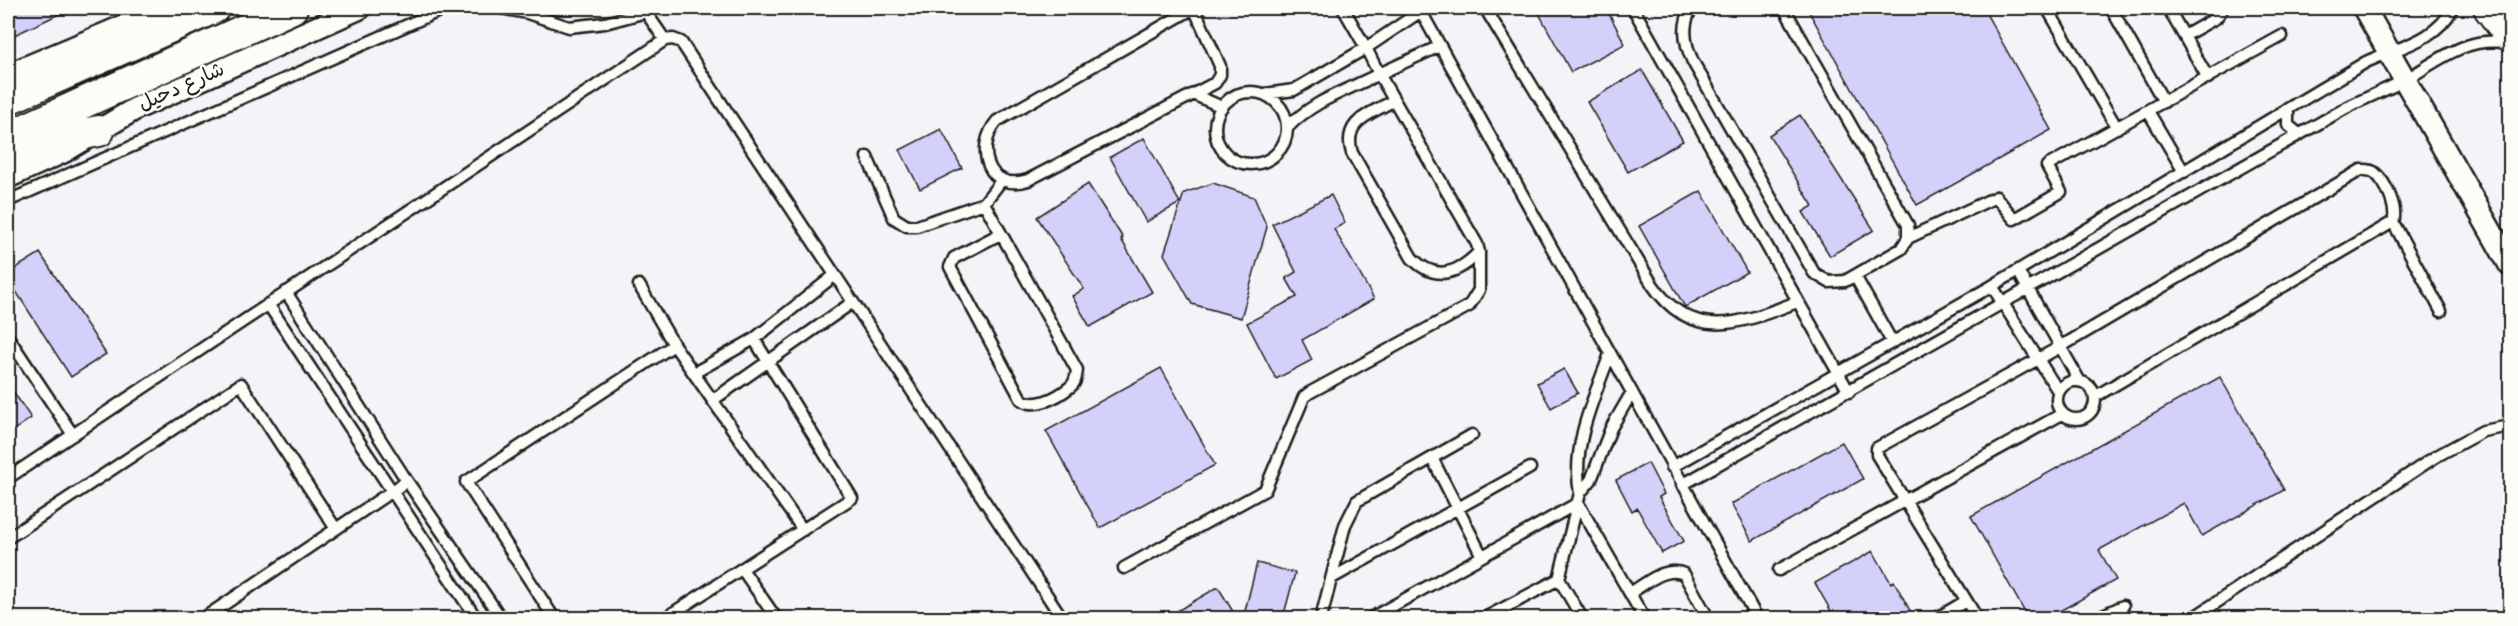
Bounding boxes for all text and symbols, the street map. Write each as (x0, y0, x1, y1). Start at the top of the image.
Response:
street label: شارع دحيل (134, 56, 230, 120)

